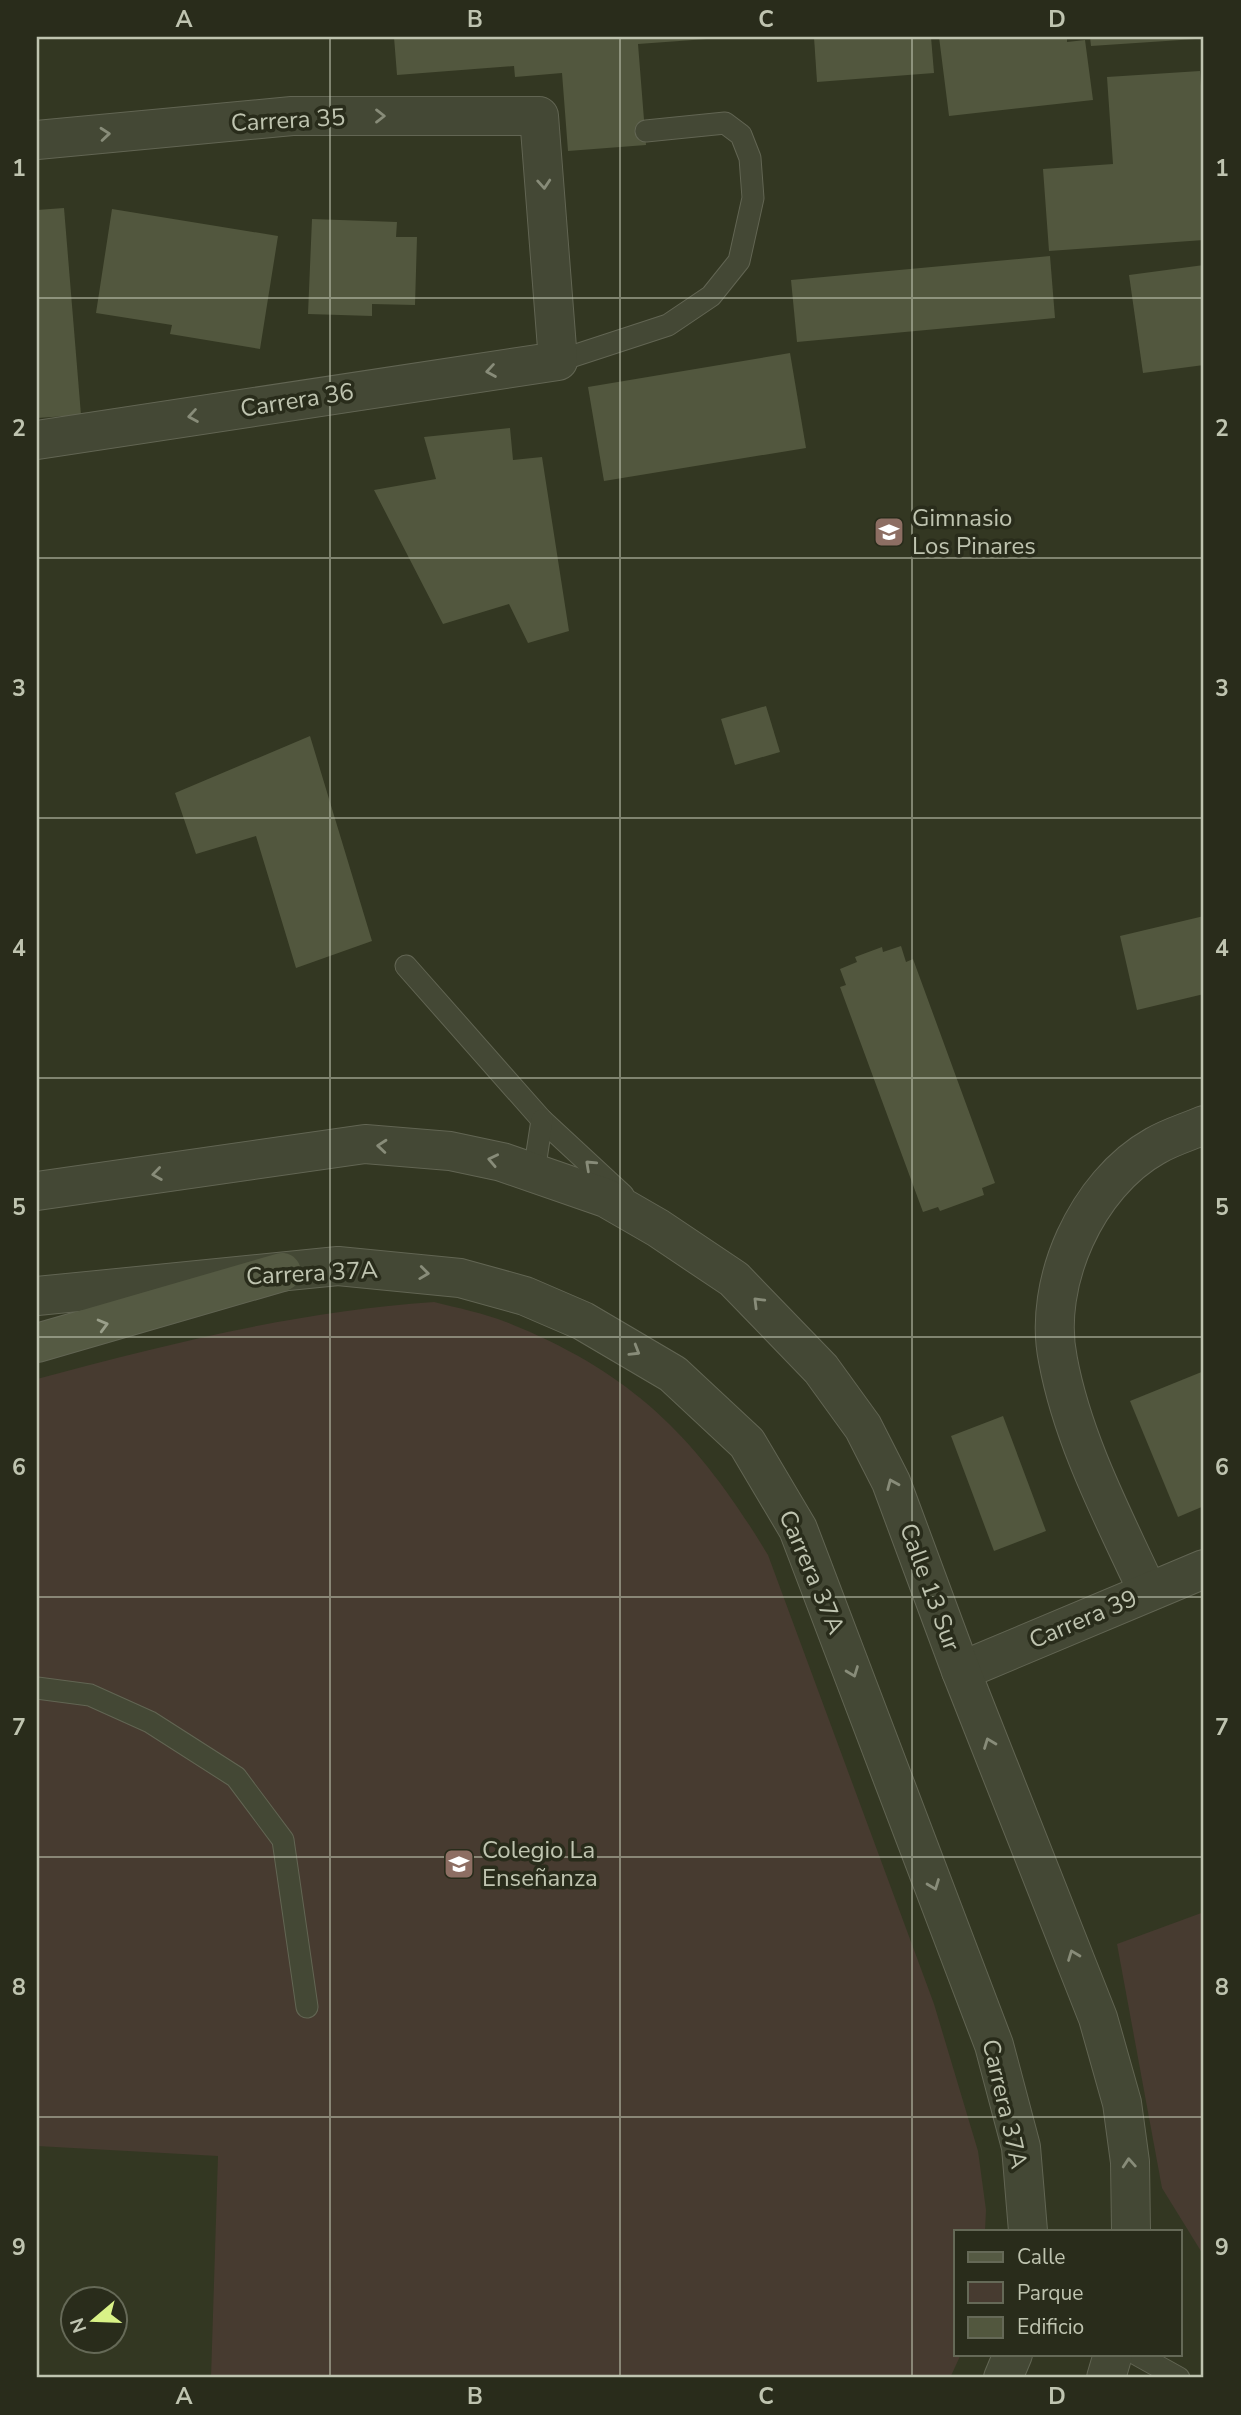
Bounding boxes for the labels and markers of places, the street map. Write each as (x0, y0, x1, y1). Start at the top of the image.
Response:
place label: Gimnasio Los Pinares (912, 502, 1036, 562)
school or university icon: Gimnasio Los Pinares (872, 515, 906, 549)
place label: Colegio La Enseñanza (482, 1834, 598, 1894)
school or university icon: Colegio La Enseñanza (442, 1847, 476, 1881)

